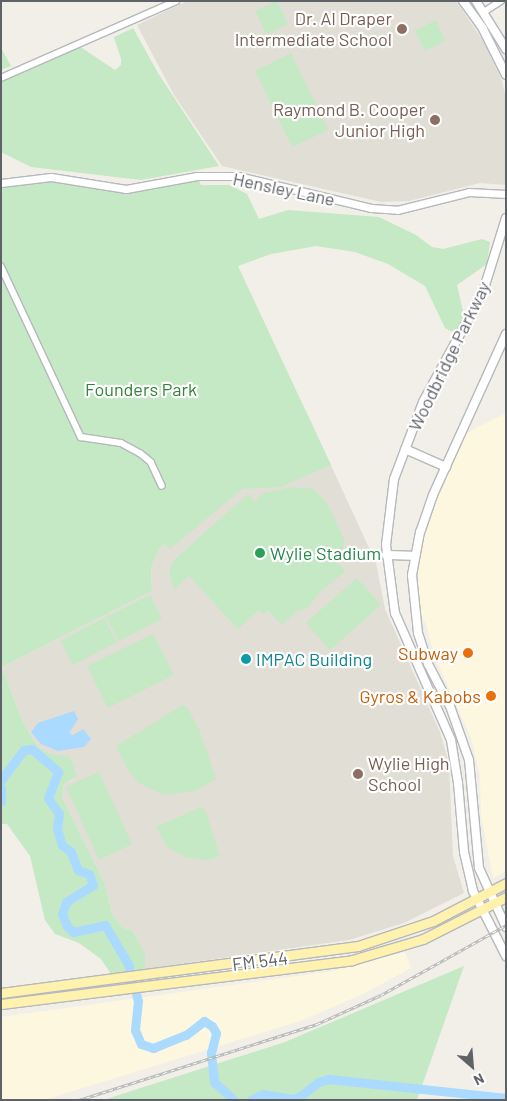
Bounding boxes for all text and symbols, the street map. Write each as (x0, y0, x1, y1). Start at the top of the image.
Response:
place label: Dr. Al Draper Intermediate School (235, 8, 392, 50)
marker: Dr. Al Draper Intermediate School (396, 23, 408, 35)
place label: Raymond B. Cooper Junior High (273, 99, 425, 142)
marker: Raymond B. Cooper Junior High (429, 114, 441, 126)
street label: Hensley Lane (231, 168, 337, 210)
street label: Woodbridge Parkway (403, 278, 495, 434)
park label: Founders Park (85, 378, 197, 400)
place label: Wylie Stadium (270, 542, 381, 564)
marker: Wylie Stadium (254, 547, 266, 559)
place label: Subway (398, 642, 458, 664)
marker: Subway (462, 647, 474, 659)
place label: IMPAC Building (256, 648, 372, 670)
marker: IMPAC Building (240, 653, 252, 665)
place label: Gyros & Kabobs (360, 685, 481, 707)
marker: Gyros & Kabobs (485, 690, 497, 702)
place label: Wylie High School (368, 753, 450, 796)
marker: Wylie High School (352, 768, 364, 780)
street label: FM 544 (231, 947, 289, 975)
north arrow (447, 1041, 497, 1091)
text: N (471, 1070, 487, 1089)

